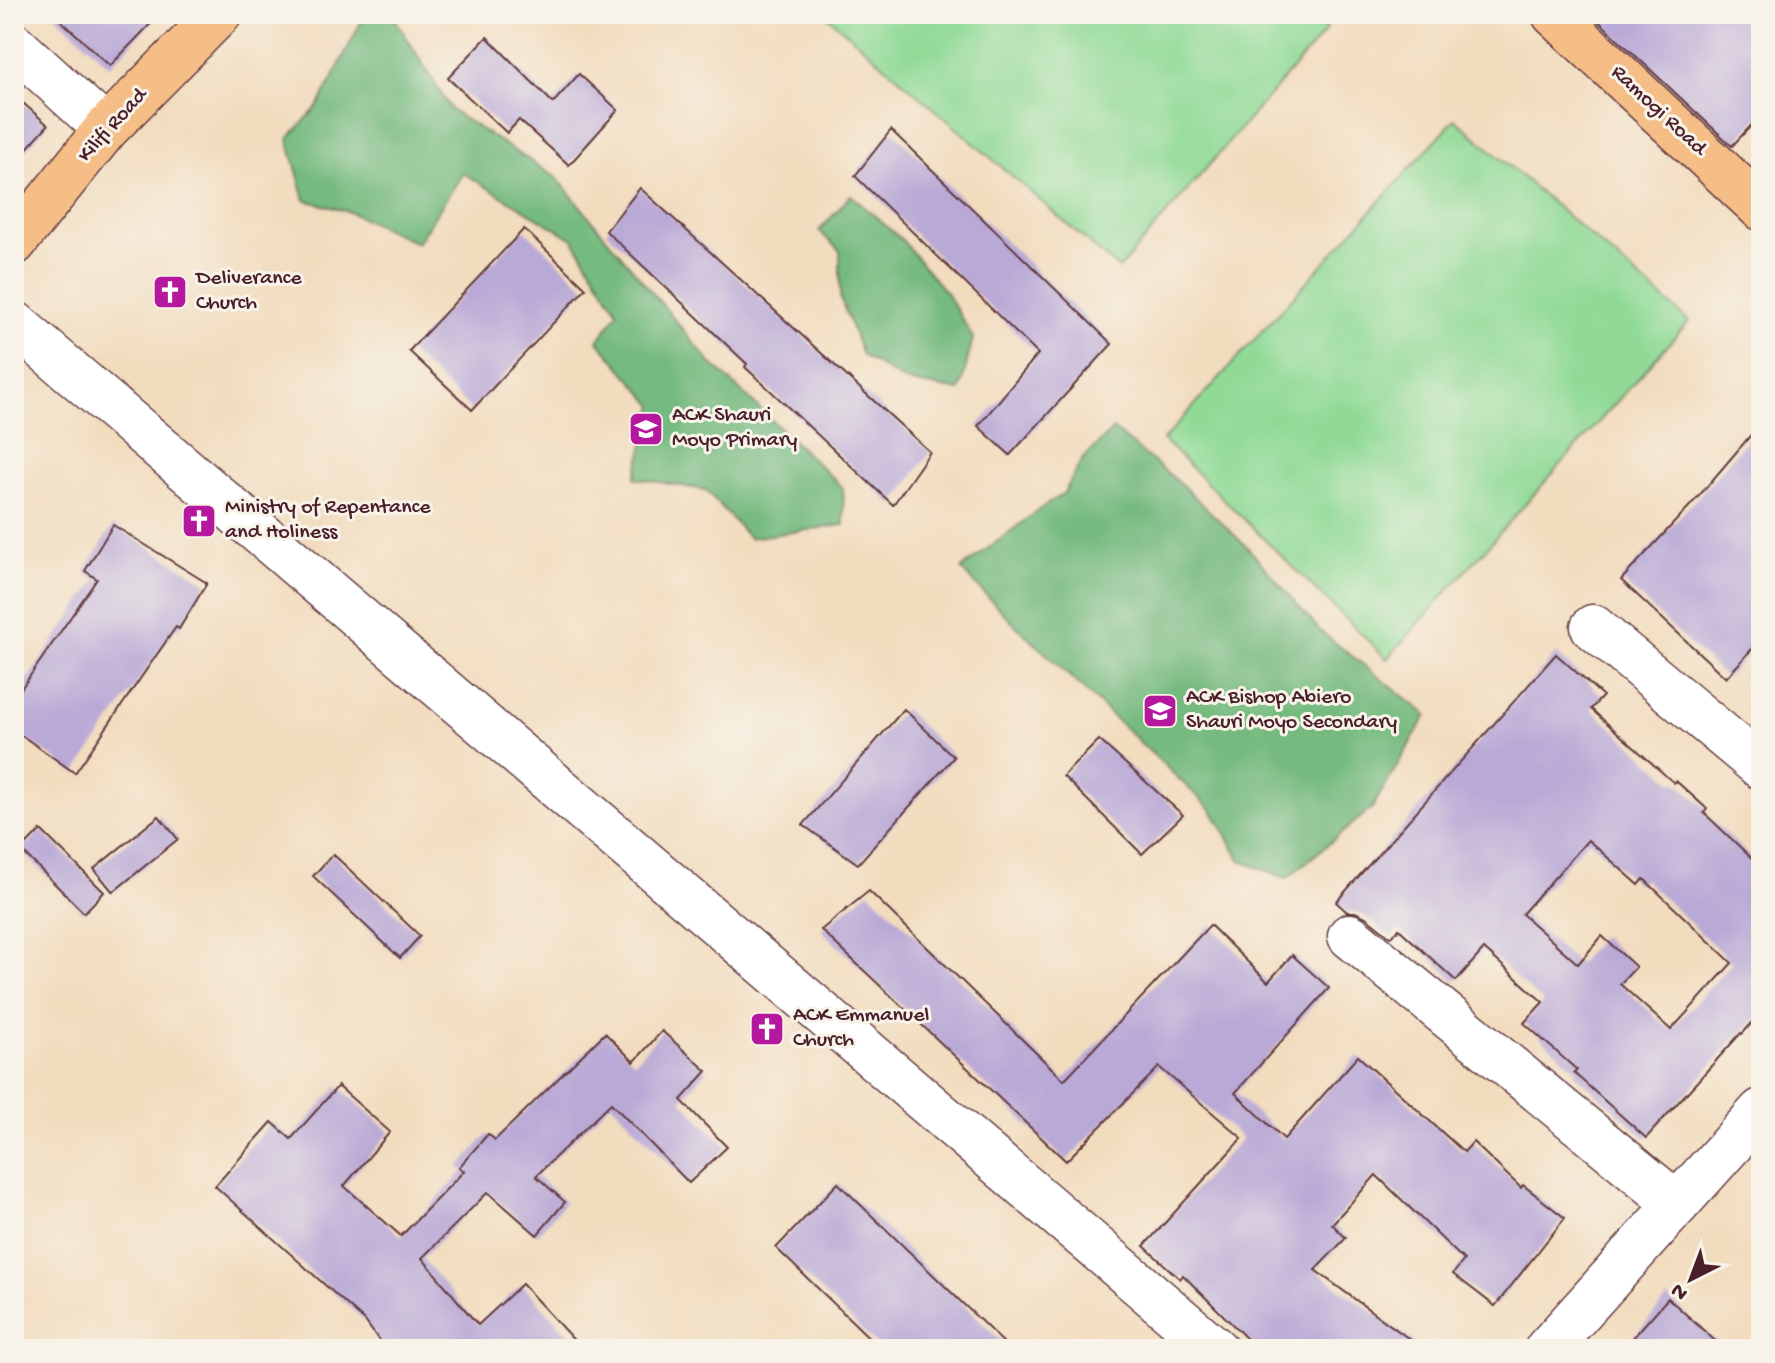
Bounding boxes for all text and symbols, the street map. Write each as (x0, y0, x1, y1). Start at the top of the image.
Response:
street label: Ramogi Road (1605, 60, 1713, 163)
street label: Kilifi Road (73, 82, 155, 169)
place label: Deliverance Church (194, 266, 302, 317)
church icon: Deliverance Church (151, 273, 189, 311)
place label: ACK Shauri Moyo Primary (672, 403, 797, 454)
school or university icon: ACK Shauri Moyo Primary (627, 410, 665, 448)
place label: Ministry of Repentance and Holiness (225, 495, 431, 546)
church icon: Ministry of Repentance and Holiness (180, 502, 218, 540)
place label: ACK Bishop Abiero Shauri Moyo Secondary (1186, 685, 1397, 736)
school or university icon: ACK Bishop Abiero Shauri Moyo Secondary (1141, 692, 1179, 730)
place label: ACK Emmanuel Church (793, 1003, 930, 1054)
church icon: ACK Emmanuel Church (748, 1010, 786, 1048)
north arrow (1651, 1239, 1731, 1319)
text: N (1666, 1276, 1694, 1305)

